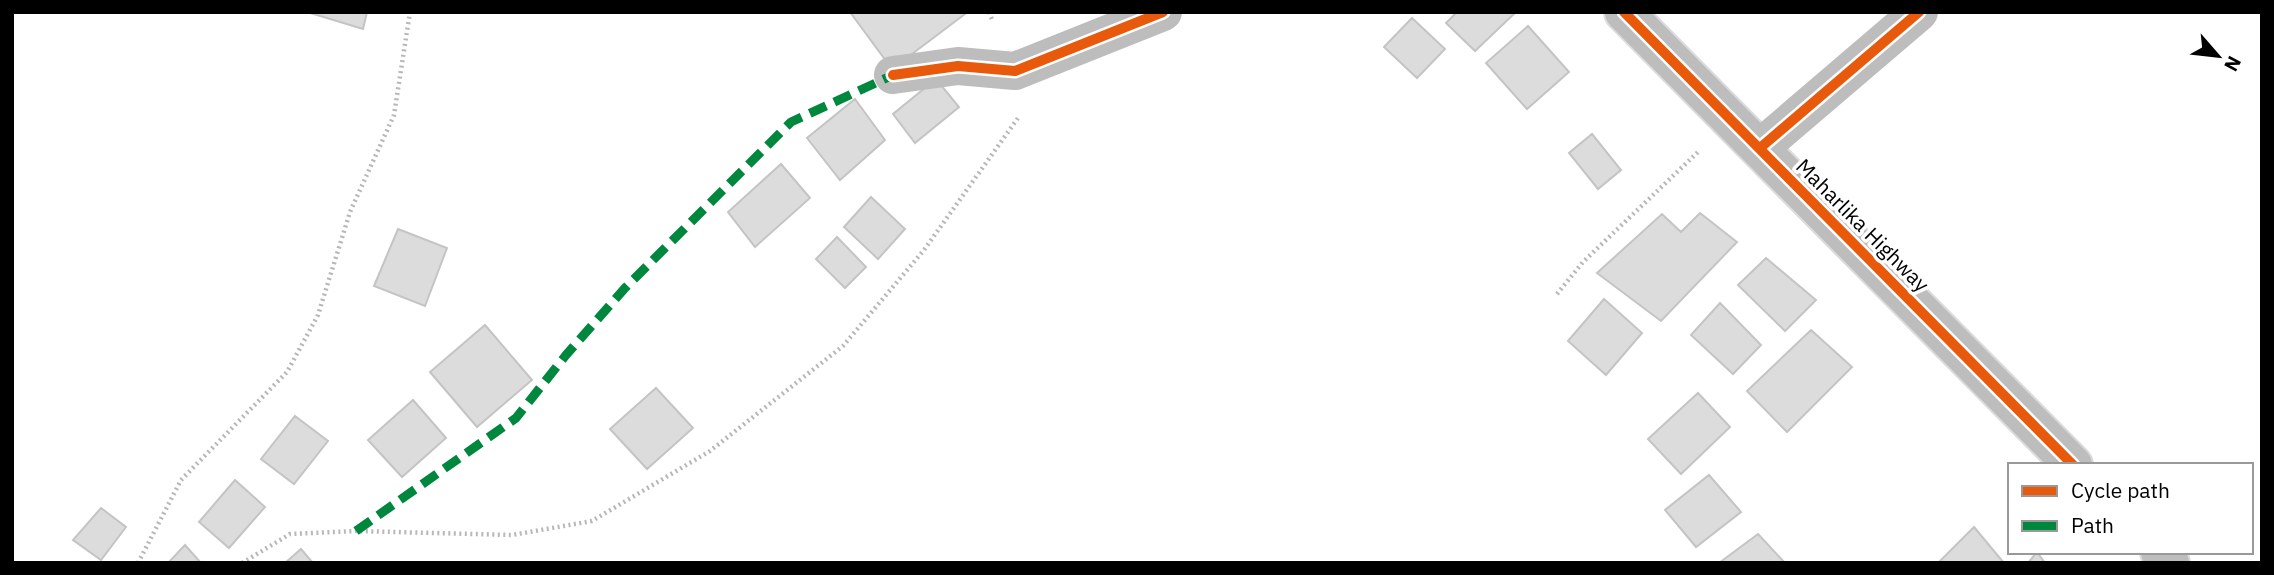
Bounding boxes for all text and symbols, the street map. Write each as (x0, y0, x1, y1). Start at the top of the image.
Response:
north arrow (2183, 21, 2253, 91)
text: N (2219, 52, 2247, 76)
street label: Maharlika Highway (1790, 152, 1936, 298)
legend (2008, 463, 2253, 554)
text: Cycle path (2071, 476, 2170, 504)
text: Path (2071, 511, 2114, 539)

